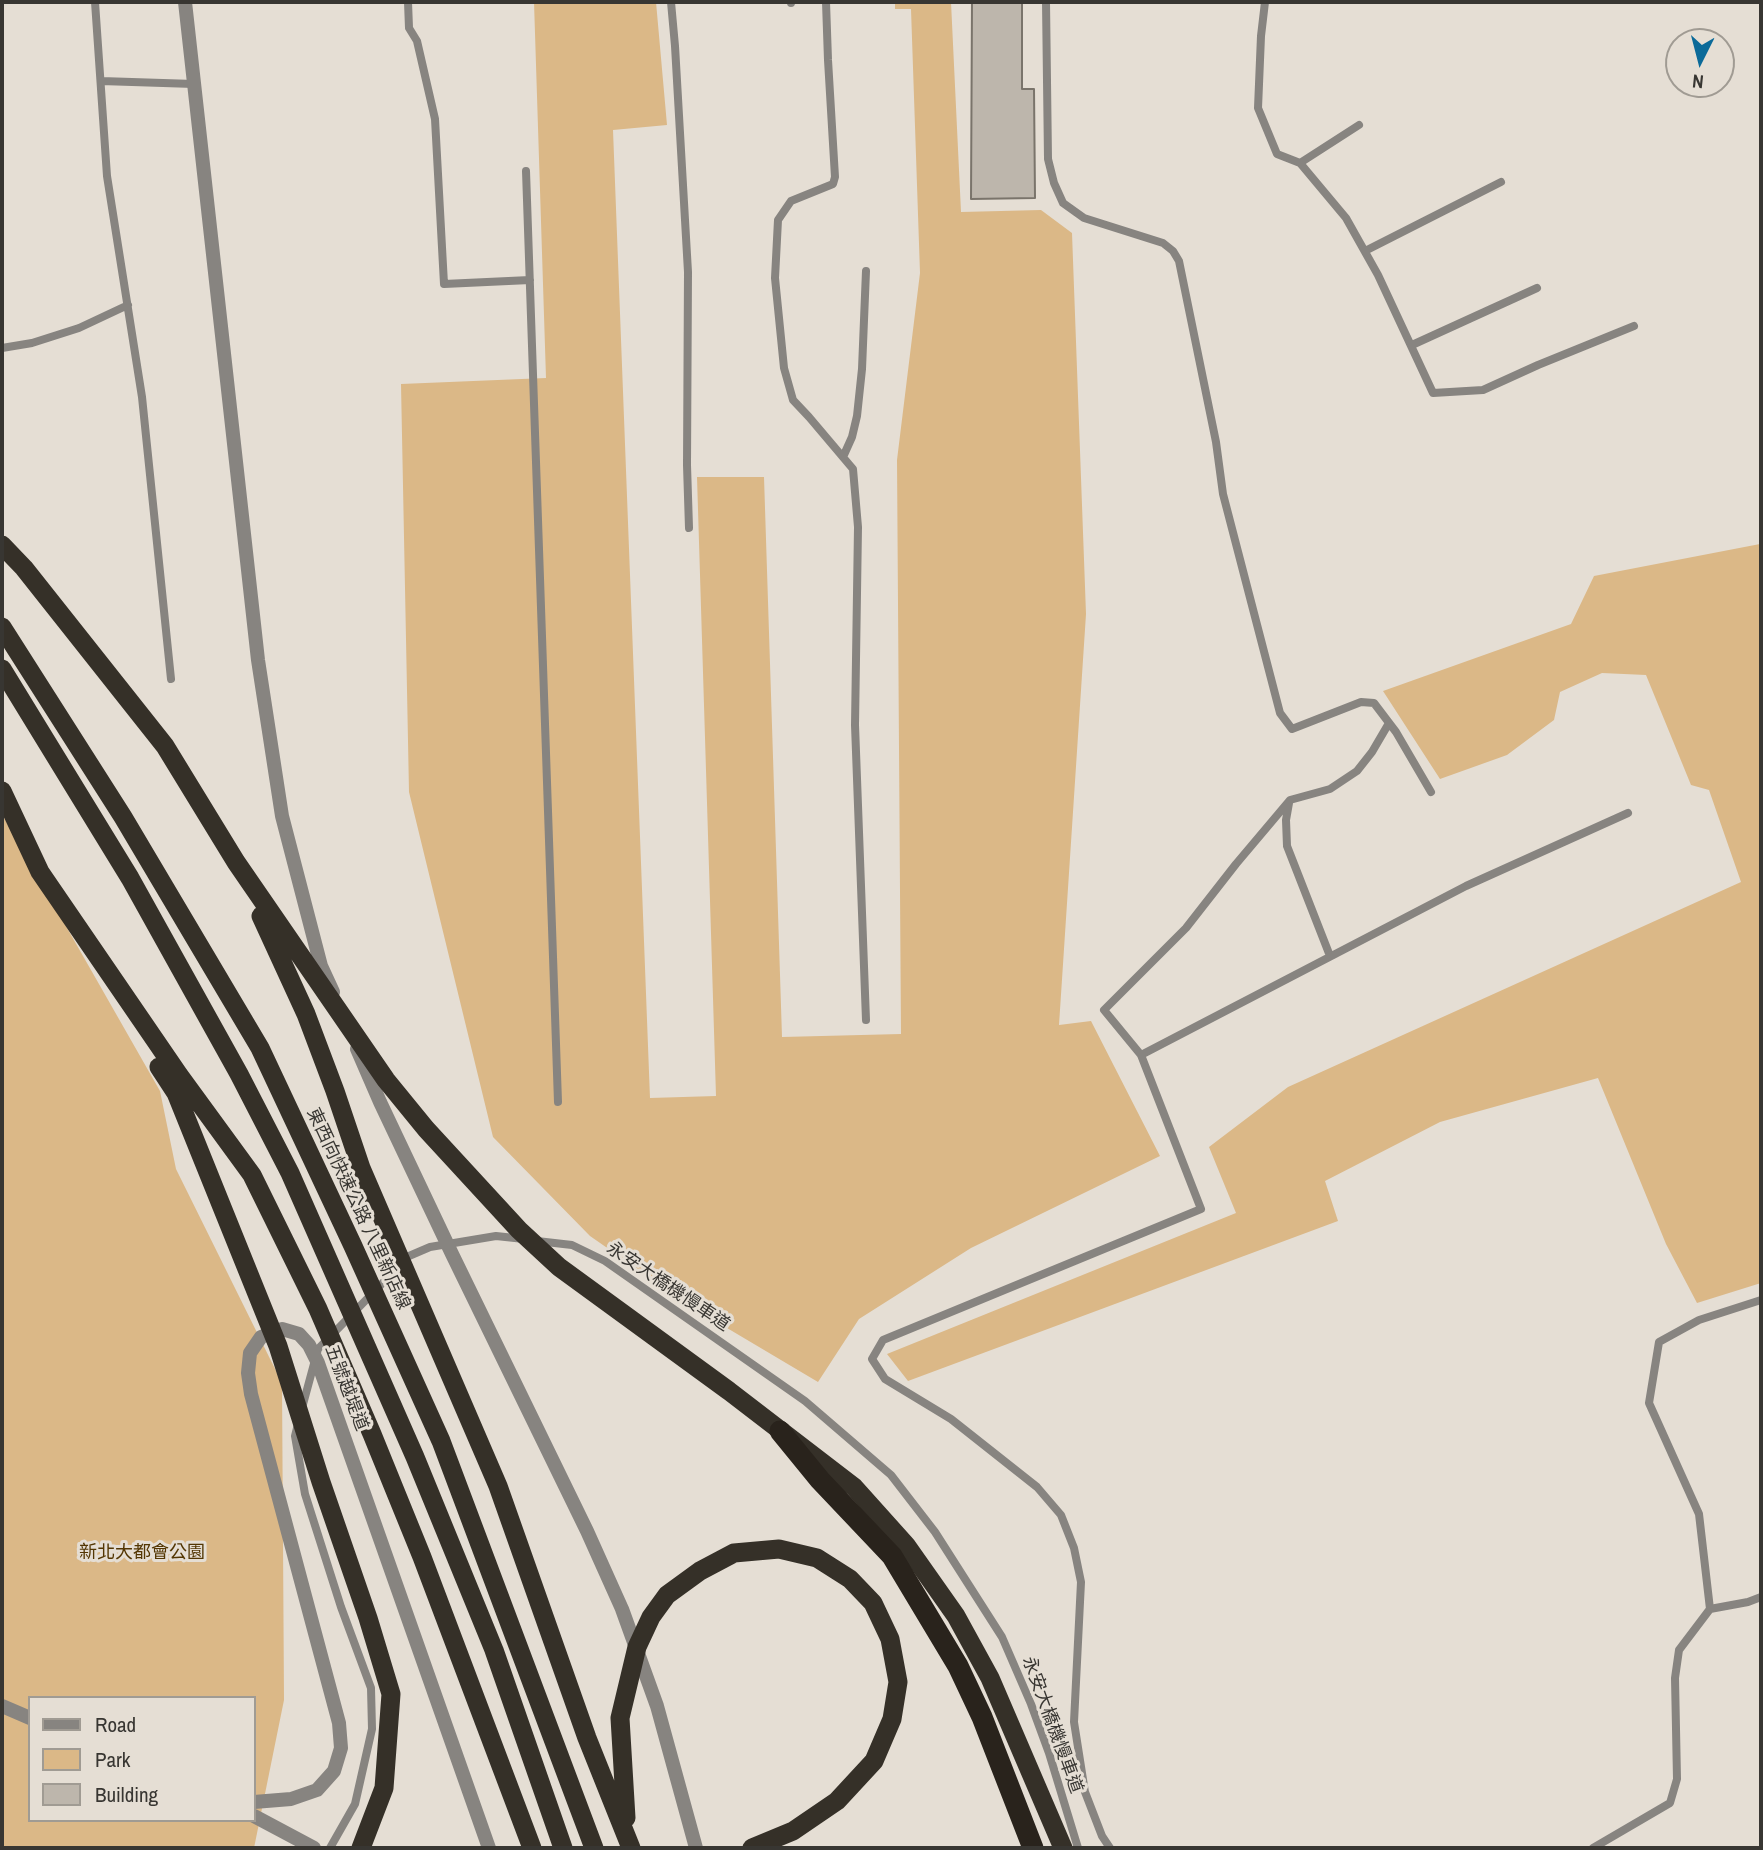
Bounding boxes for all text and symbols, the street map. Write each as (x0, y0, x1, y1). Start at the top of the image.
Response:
north arrow (1665, 28, 1735, 98)
text: N (1691, 68, 1705, 95)
street label: 東西向快速公路 八里新店線 (302, 1105, 414, 1313)
street label: 永安大橋機慢車道 (602, 1238, 734, 1336)
street label: 五號越堤道 (320, 1342, 372, 1434)
park label: 新北大都會公園 (79, 1542, 205, 1564)
street label: 永安大橋機慢車道 (1017, 1654, 1087, 1796)
legend (28, 1696, 256, 1822)
text: Road (95, 1710, 136, 1739)
text: Park (95, 1745, 130, 1774)
text: Building (95, 1780, 158, 1809)

